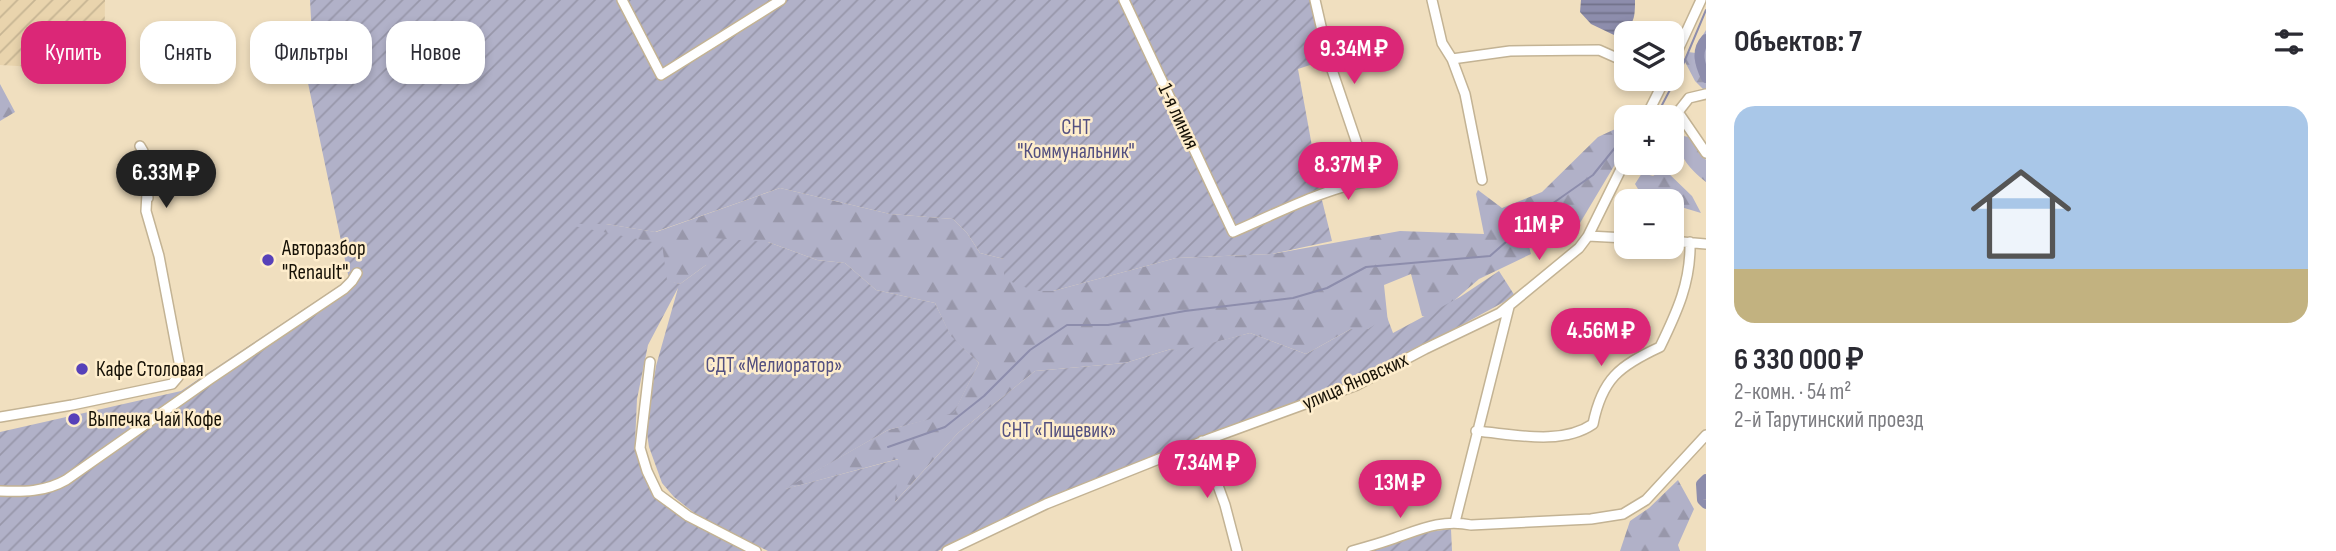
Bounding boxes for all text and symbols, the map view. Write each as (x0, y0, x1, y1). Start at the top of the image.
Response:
chip: Купить (21, 21, 126, 84)
chip: Снять (140, 21, 236, 84)
chip: Фильтры (250, 21, 372, 84)
chip: Новое (386, 21, 485, 84)
map controls (1614, 21, 1684, 259)
button: layers (1614, 21, 1684, 91)
icon: filters (2270, 23, 2308, 61)
text: Объектов: 7 (1734, 24, 1862, 60)
pin: 9.34M ₽ (1289, 27, 1419, 86)
text: 9.34M ₽ (1320, 35, 1388, 63)
street label: 1-я линия (1152, 79, 1205, 153)
button: + (1614, 105, 1684, 175)
park label: СНТ "Коммунальник" (1017, 115, 1135, 164)
pin: 8.37M ₽ (1283, 142, 1413, 202)
pin: 6.33M ₽ (101, 150, 231, 210)
text: 8.37M ₽ (1314, 151, 1382, 179)
icon: home (1958, 151, 2084, 277)
text: 6.33M ₽ (132, 159, 200, 187)
button: − (1614, 189, 1684, 259)
pin: 11M ₽ (1490, 202, 1588, 262)
text: 11M ₽ (1514, 211, 1564, 239)
place label: Авторазбор "Renault" (281, 236, 366, 285)
marker: Авторазбор "Renault" (260, 252, 276, 268)
pin: 4.56M ₽ (1536, 308, 1666, 368)
text: 4.56M ₽ (1567, 317, 1635, 345)
text: 6 330 000 ₽ (1734, 342, 1864, 378)
street label: улица Яновских (1299, 347, 1412, 416)
park label: СДТ «Мелиоратор» (706, 353, 842, 378)
place label: Кафе Столовая (96, 357, 204, 382)
marker: Кафе Столовая (74, 361, 90, 377)
text: 2-комн. · 54 m² (1734, 378, 1851, 406)
text: 2-й Тарутинский проезд (1734, 406, 1923, 434)
place label: Выпечка Чай Кофе (88, 407, 222, 432)
marker: Выпечка Чай Кофе (66, 411, 82, 427)
park label: СНТ «Пищевик» (1002, 418, 1116, 443)
pin: 7.34M ₽ (1142, 440, 1272, 500)
text: 7.34M ₽ (1174, 449, 1240, 477)
pin: 13M ₽ (1351, 461, 1449, 520)
text: 13M ₽ (1375, 469, 1425, 497)

